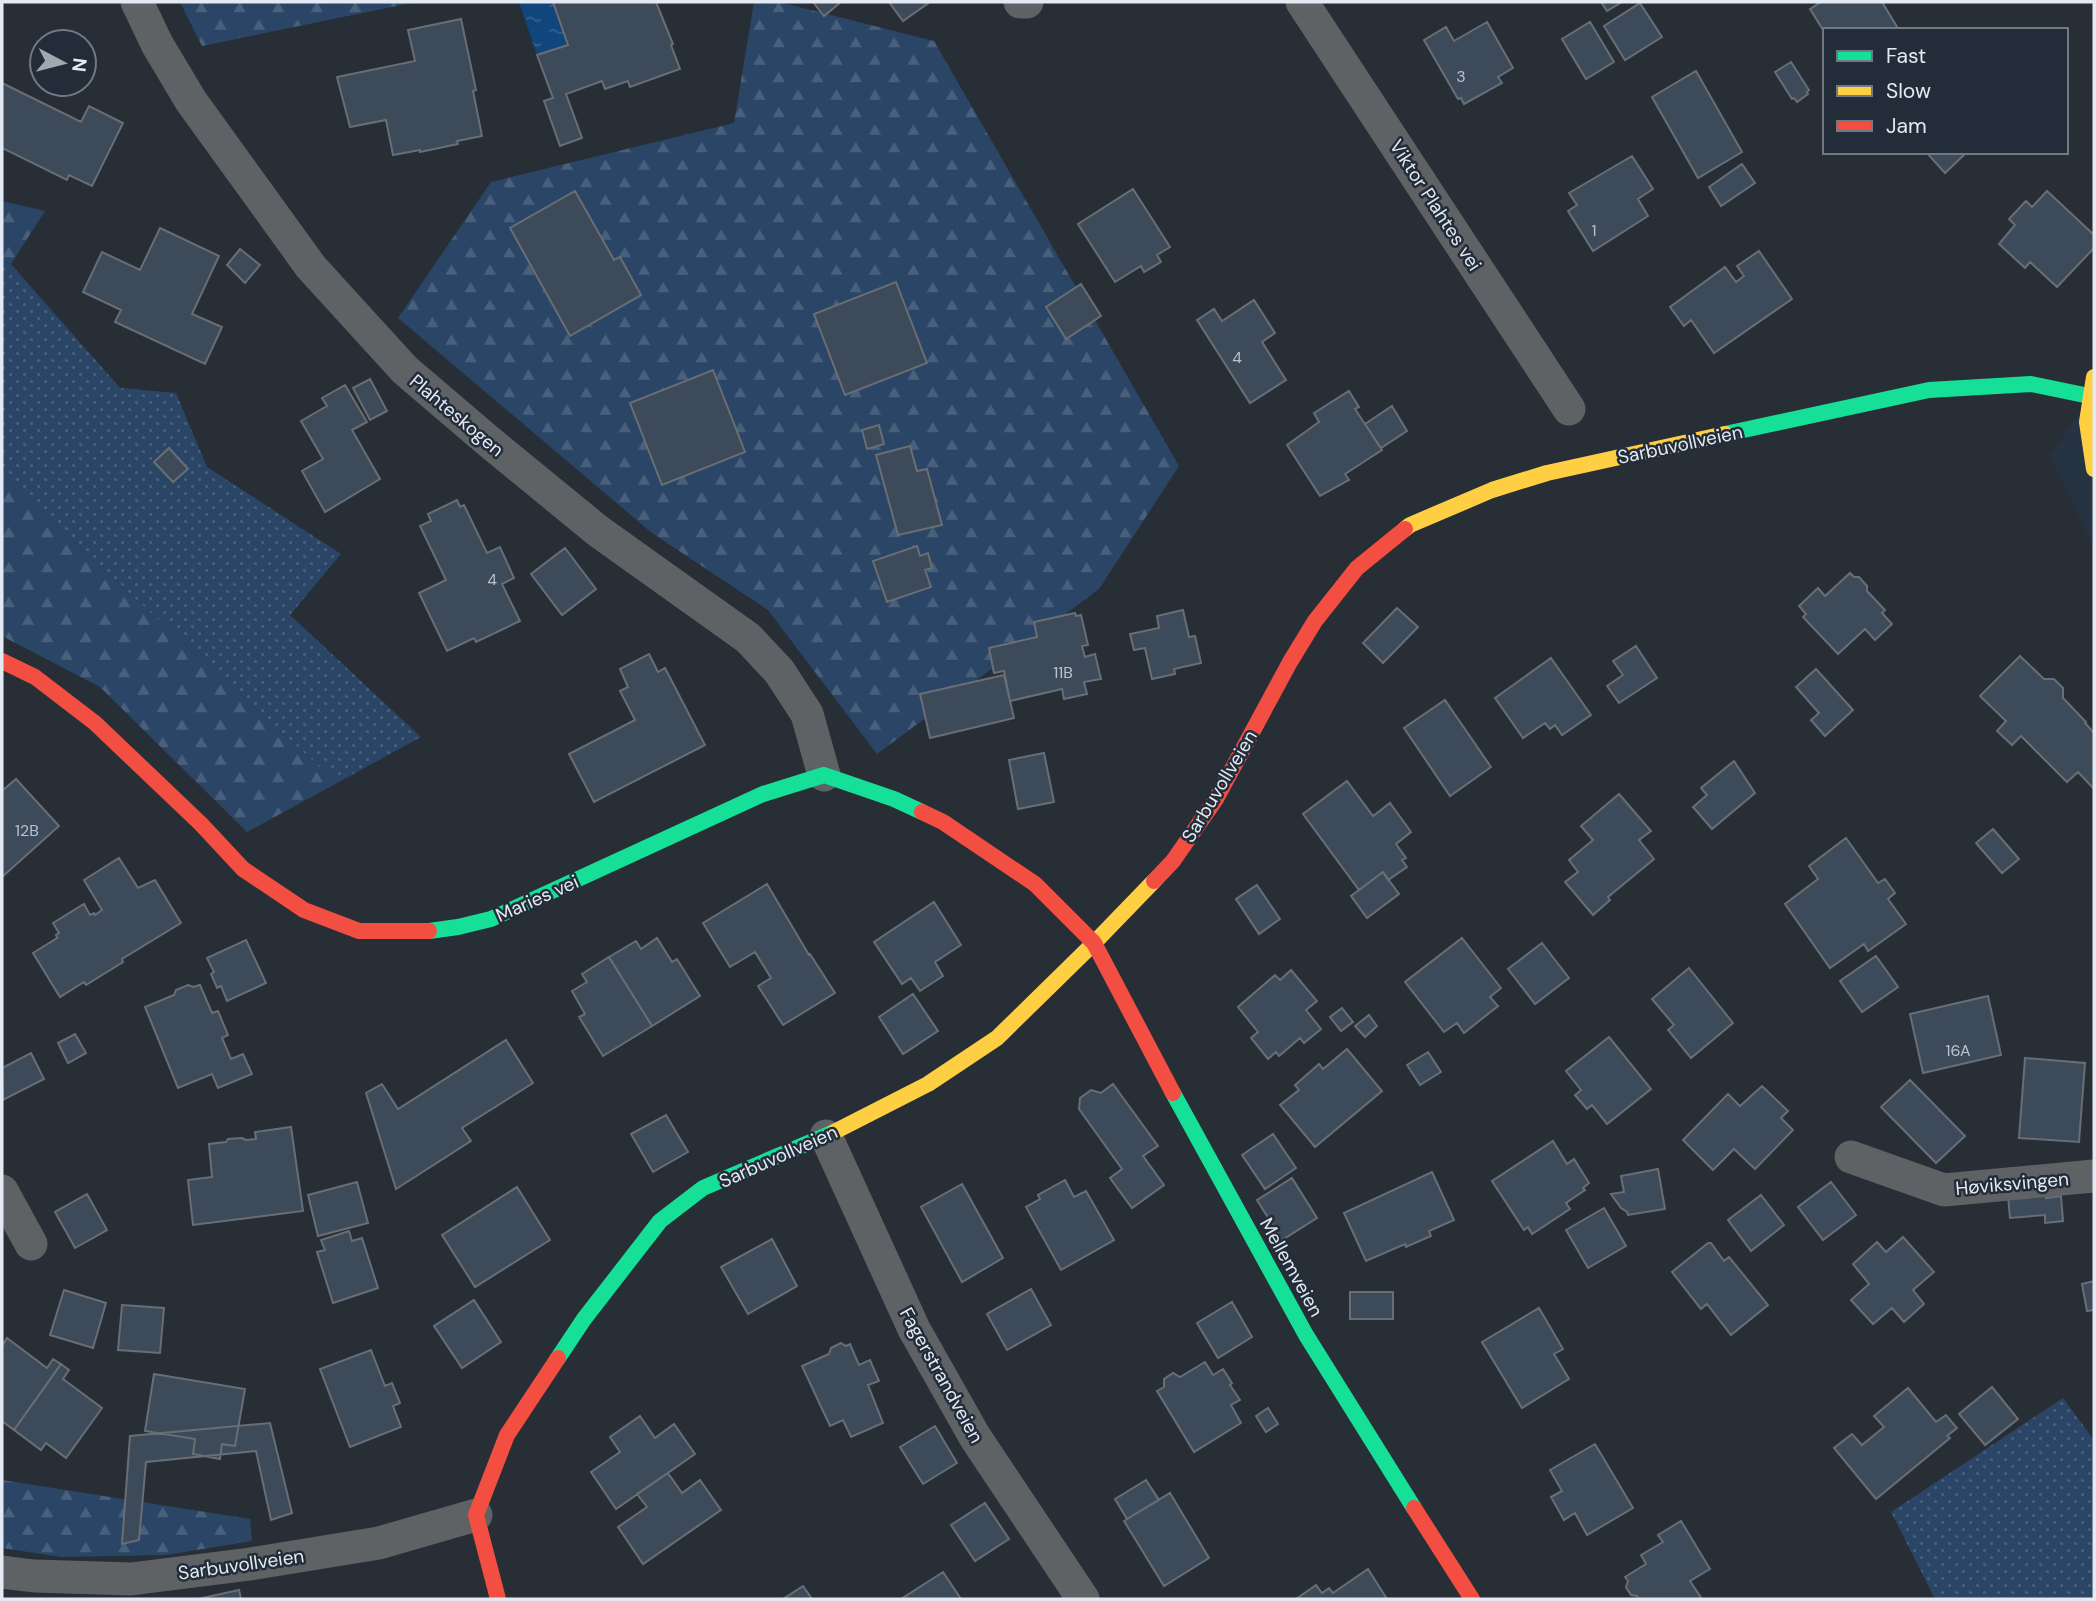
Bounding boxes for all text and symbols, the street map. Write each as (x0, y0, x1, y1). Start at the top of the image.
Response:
north arrow (28, 28, 98, 98)
legend (1823, 28, 2068, 154)
text: Fast (1886, 42, 1926, 70)
text: N (66, 57, 93, 73)
house number: 3 (1456, 66, 1466, 87)
text: Slow (1886, 77, 1931, 105)
text: Jam (1886, 112, 1927, 140)
street label: Viktor Plahtes vei (1384, 135, 1487, 276)
house number: 1 (1592, 220, 1597, 241)
house number: 4 (1232, 347, 1242, 368)
street label: Plahteskogen (404, 369, 509, 462)
street label: Sarbuvollveien (1615, 419, 1745, 470)
house number: 4 (487, 569, 497, 590)
house number: 11B (1053, 662, 1073, 683)
street label: Sarbuvollveien (1176, 725, 1263, 847)
house number: 12B (15, 820, 39, 841)
street label: Maries vei (492, 869, 583, 928)
house number: 16A (1945, 1040, 1971, 1061)
street label: Sarbuvollveien (715, 1119, 841, 1194)
street label: Høviksvingen (1954, 1166, 2070, 1201)
street label: Mellemveien (1254, 1213, 1329, 1321)
street label: Fagerstrandveien (894, 1303, 989, 1447)
street label: Sarbuvollveien (176, 1543, 306, 1586)

